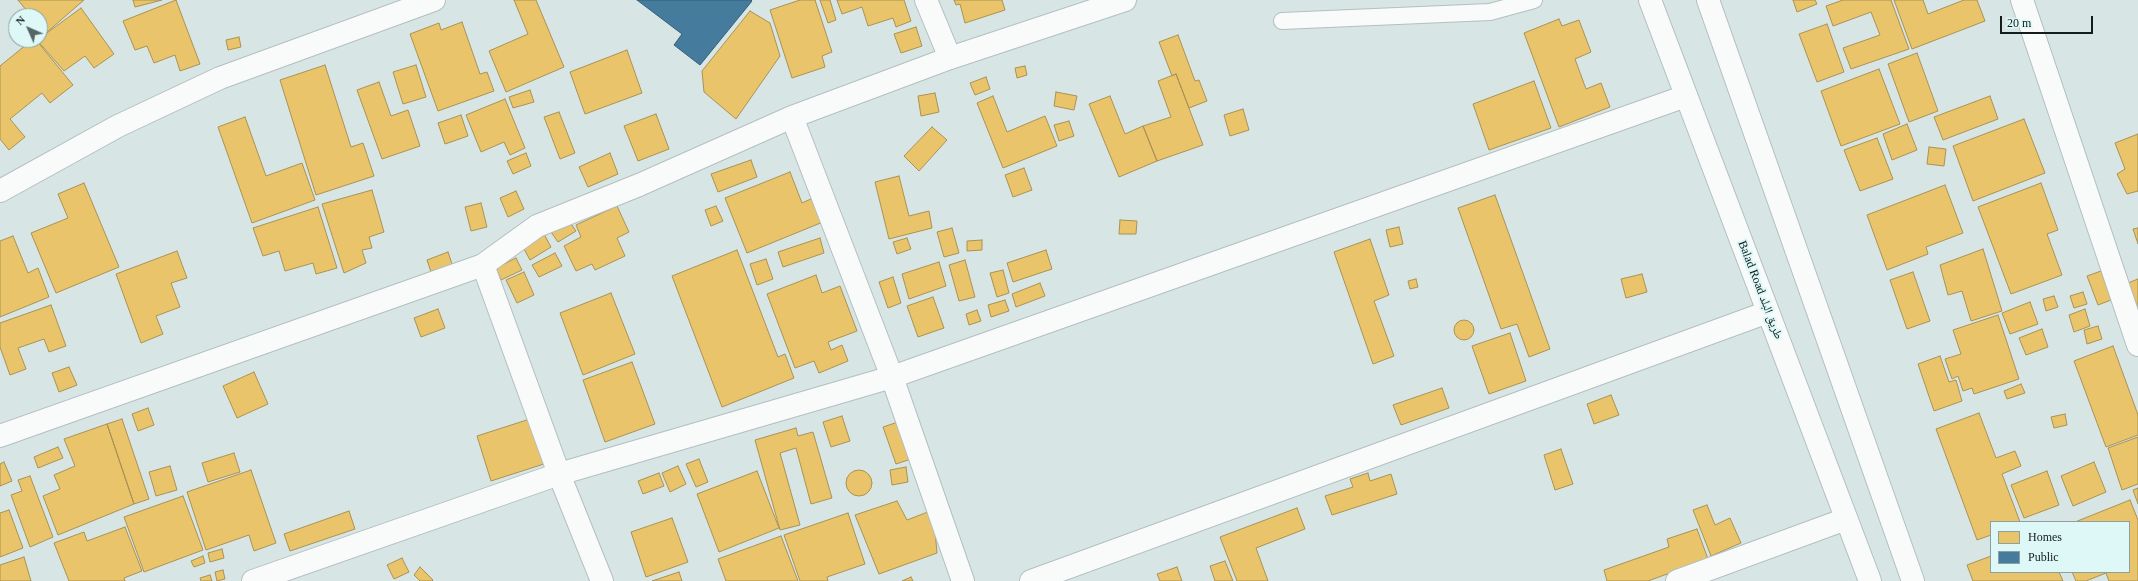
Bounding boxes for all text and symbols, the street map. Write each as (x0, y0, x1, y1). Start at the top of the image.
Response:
north arrow (8, 8, 48, 48)
scale bar (2002, 8, 2095, 34)
text: N (13, 13, 27, 27)
text: 20 m (2007, 16, 2031, 30)
street label: Balad Road طريق البلد (1735, 239, 1785, 341)
legend (1990, 521, 2130, 573)
text: Homes (2028, 530, 2062, 544)
text: Public (2028, 550, 2059, 564)

